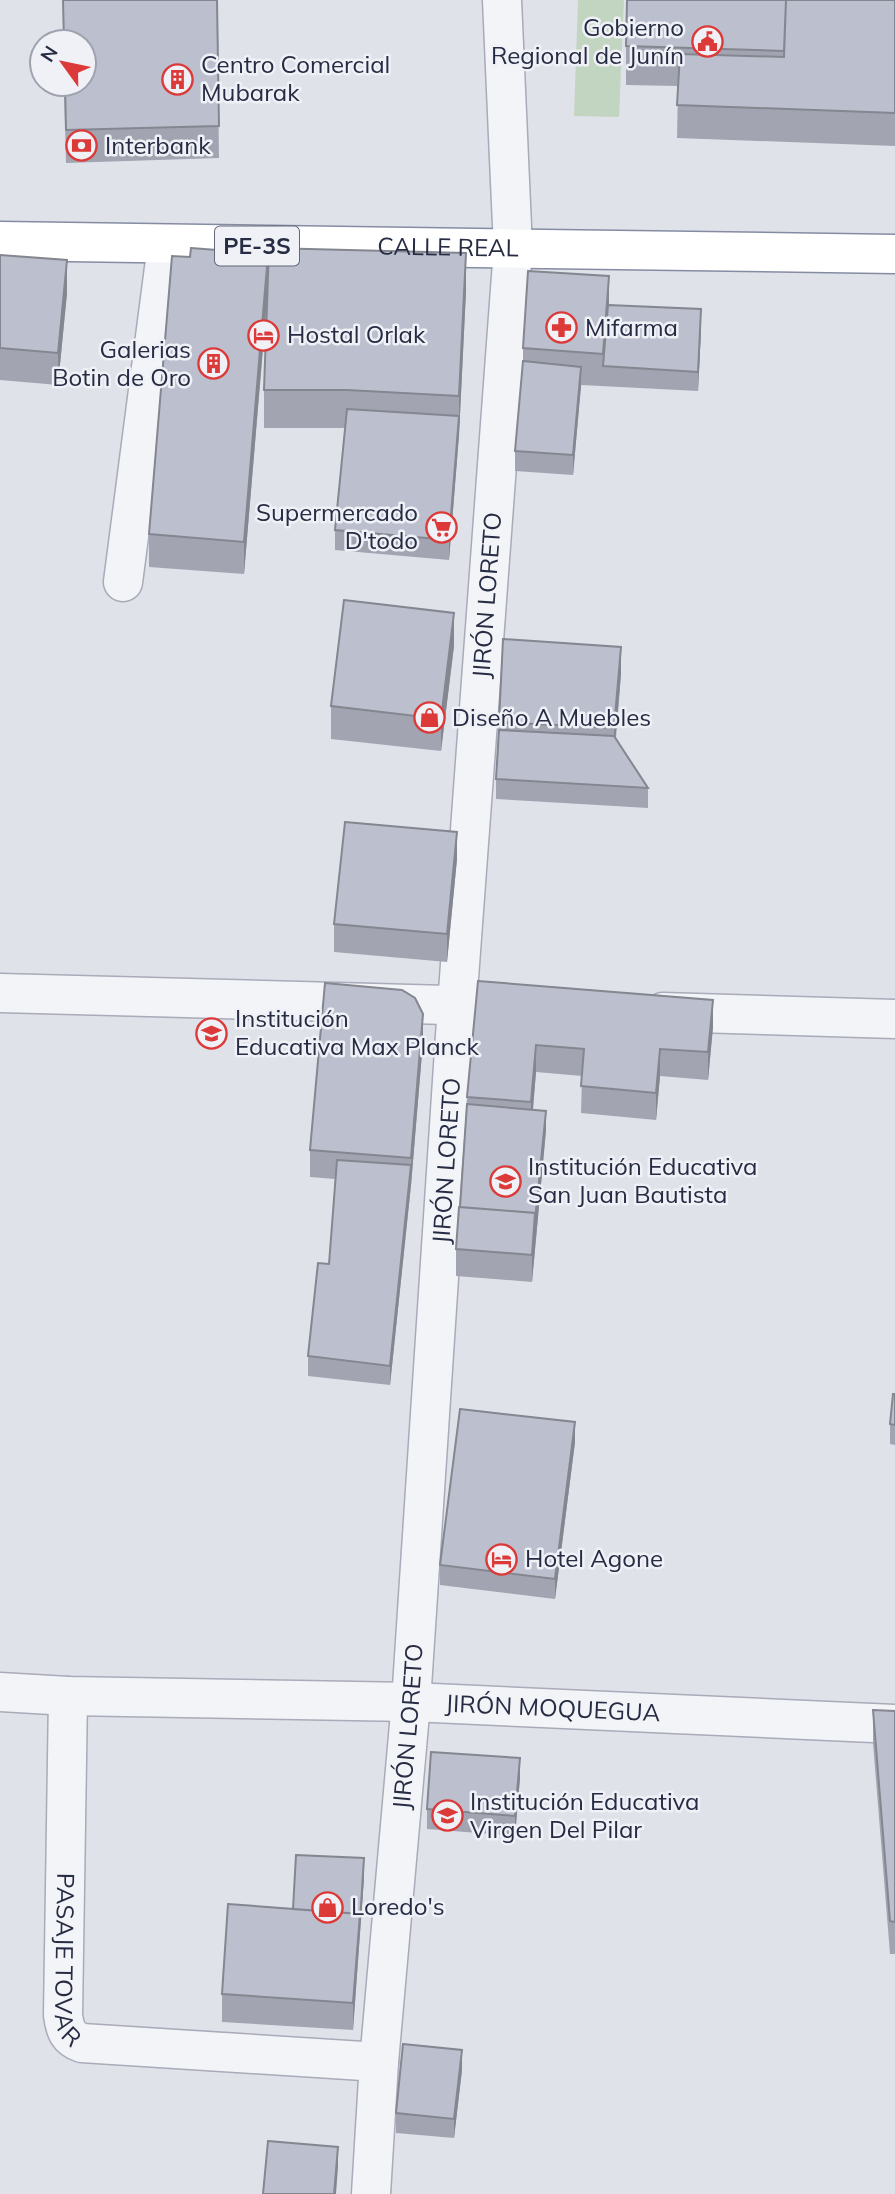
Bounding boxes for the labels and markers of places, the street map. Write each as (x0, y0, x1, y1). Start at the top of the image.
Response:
place label: Gobierno Regional de Junín (491, 12, 684, 70)
public building icon: Gobierno Regional de Junín (690, 25, 724, 59)
place label: Centro Comercial Mubarak (201, 49, 390, 107)
building icon: Centro Comercial Mubarak (161, 62, 195, 96)
bank icon: Interbank (65, 129, 99, 163)
place label: Interbank (105, 130, 211, 160)
pharmacy icon: Mifarma (545, 311, 579, 345)
place label: Mifarma (585, 312, 678, 342)
hotel icon: Hostal Orlak (247, 318, 281, 352)
place label: Hostal Orlak (287, 319, 426, 349)
place label: Galerias Botin de Oro (52, 334, 191, 392)
building icon: Galerias Botin de Oro (197, 347, 231, 381)
place label: Supermercado D'todo (256, 497, 418, 555)
supermarket icon: Supermercado D'todo (424, 510, 458, 544)
shop icon: Diseño A Muebles (412, 701, 446, 735)
place label: Diseño A Muebles (452, 702, 651, 732)
place label: Institución Educativa Max Planck (235, 1003, 480, 1061)
school or university icon: Institución Educativa Max Planck (195, 1016, 229, 1050)
place label: Institución Educativa San Juan Bautista (528, 1151, 758, 1209)
school or university icon: Institución Educativa San Juan Bautista (488, 1164, 522, 1198)
hotel icon: Hotel Agone (485, 1542, 519, 1576)
place label: Hotel Agone (525, 1543, 663, 1573)
place label: Institución Educativa Virgen Del Pilar (470, 1786, 700, 1844)
school or university icon: Institución Educativa Virgen Del Pilar (430, 1799, 464, 1833)
shop icon: Loredo's (311, 1890, 345, 1924)
place label: Loredo's (351, 1891, 445, 1921)

